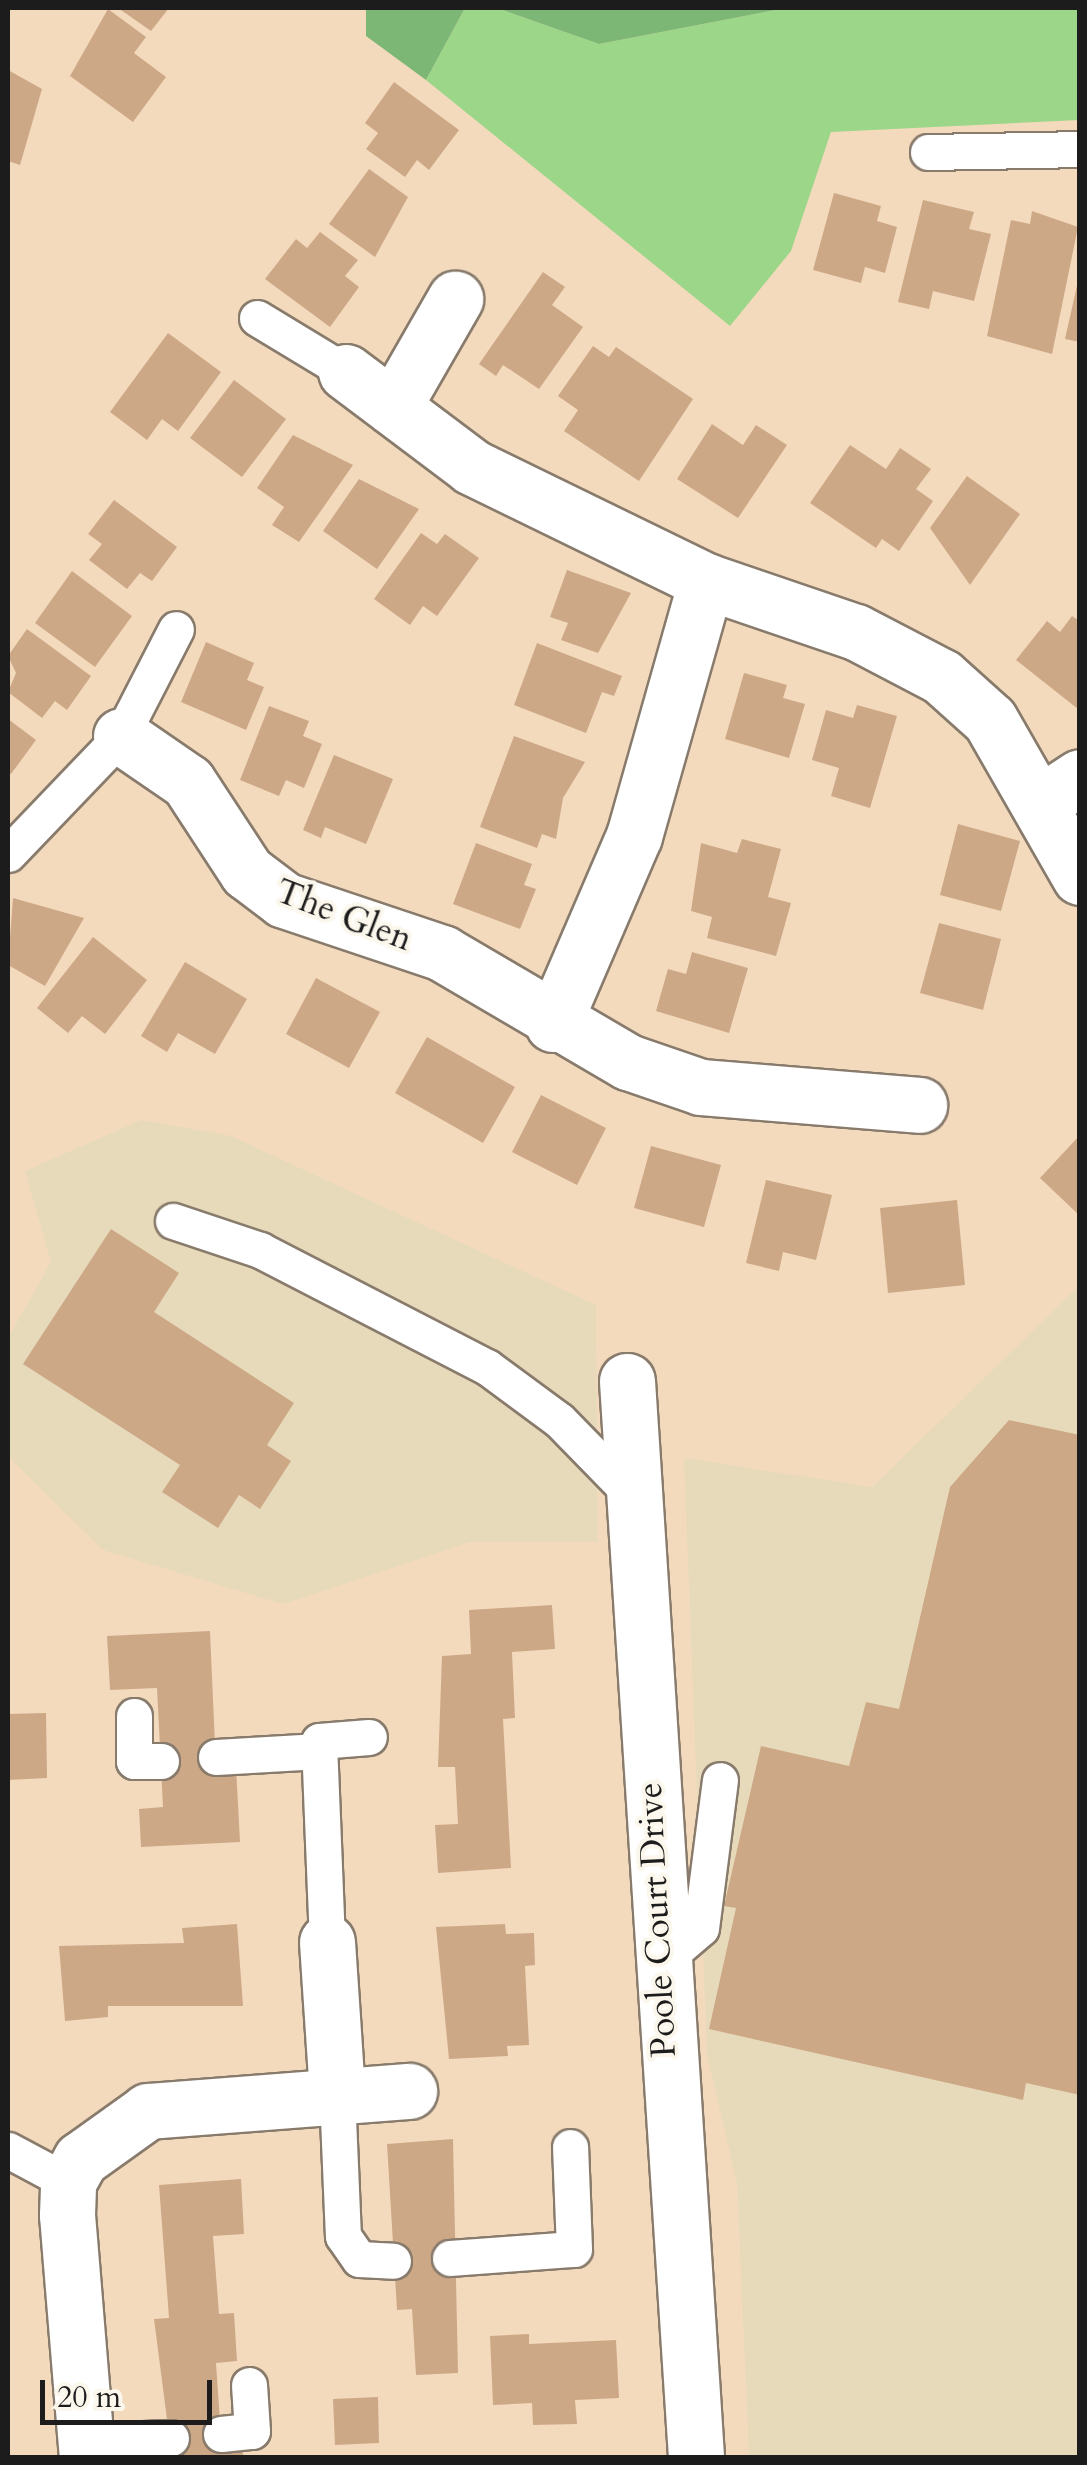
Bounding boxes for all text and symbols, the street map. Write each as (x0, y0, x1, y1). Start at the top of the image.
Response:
street label: The Glen (270, 870, 418, 960)
street label: Poole Court Drive (629, 1781, 685, 2059)
scale bar (45, 2360, 218, 2422)
text: 20 m (57, 2377, 121, 2418)

